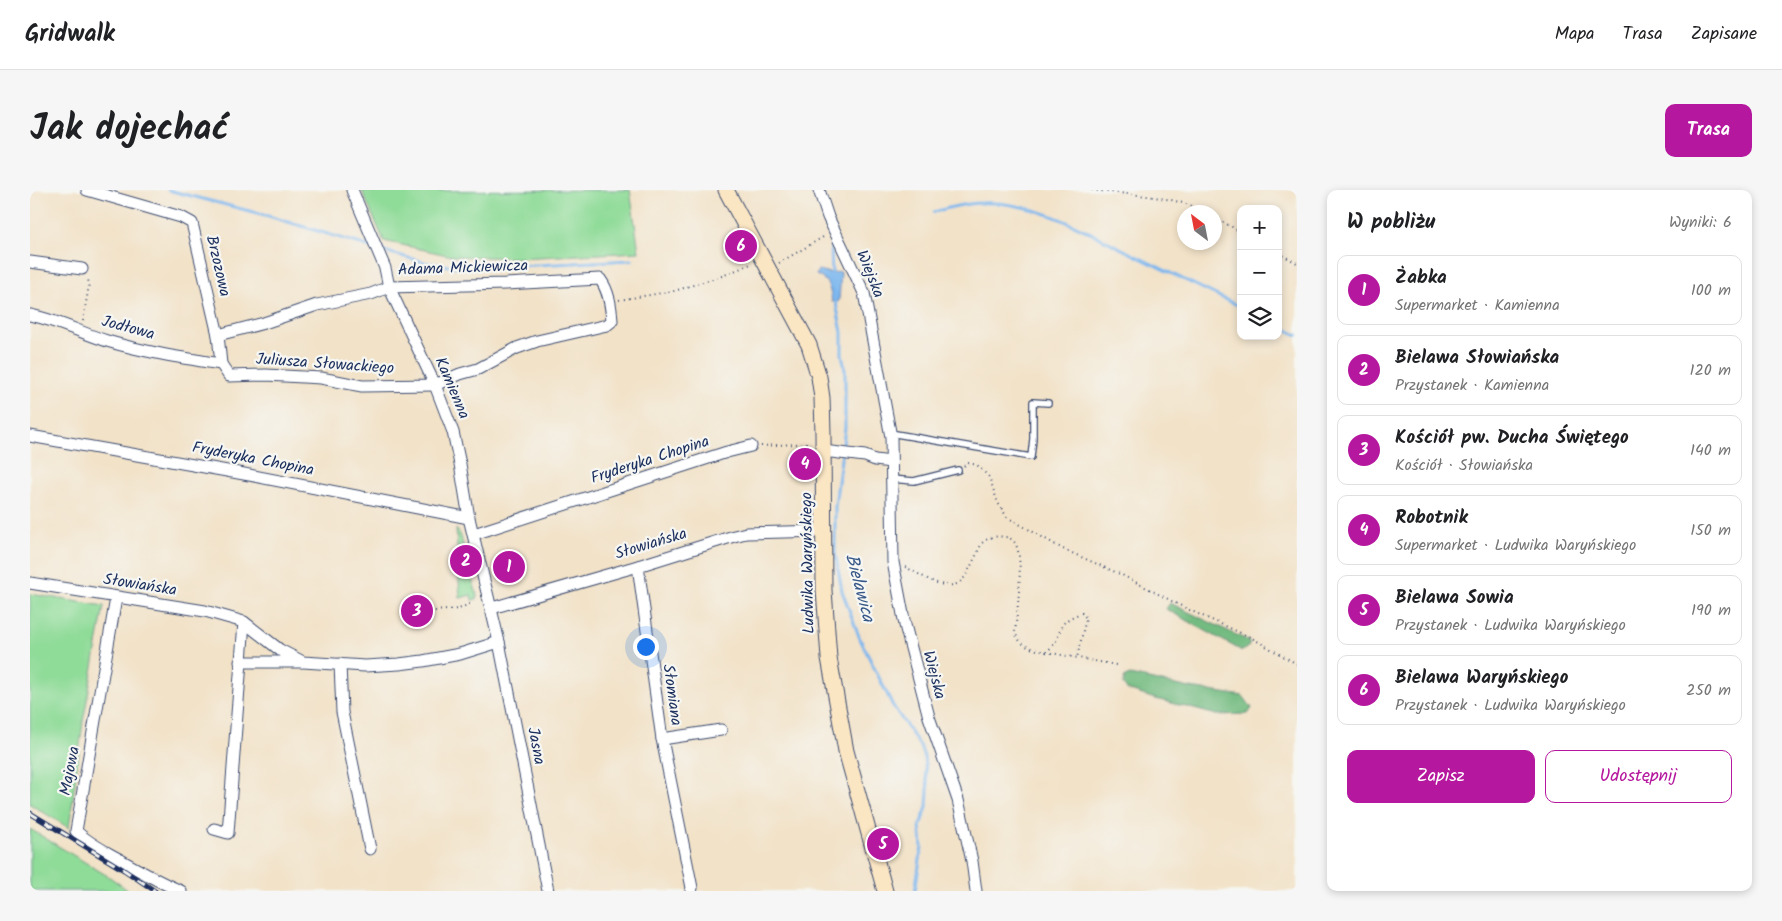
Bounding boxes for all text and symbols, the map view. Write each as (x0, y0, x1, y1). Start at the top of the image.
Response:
text: Gridwalk (25, 15, 115, 54)
text: Mapa (1555, 20, 1595, 49)
text: Trasa (1623, 20, 1663, 49)
text: Zapisane (1691, 20, 1757, 49)
text: Jak dojechać (30, 102, 229, 158)
button: Trasa (1665, 104, 1752, 157)
north arrow (1177, 205, 1222, 250)
map controls (1237, 205, 1282, 340)
button: + (1237, 205, 1282, 250)
text: W pobliżu (1347, 206, 1435, 239)
text: Wyniki: 6 (1669, 210, 1732, 235)
pin: 6 (725, 227, 757, 265)
street label: Brzozowa (199, 233, 237, 299)
street label: Wiejska (849, 246, 891, 302)
button: − (1237, 250, 1282, 295)
street label: Adama Mickiewicza (398, 253, 528, 283)
text: Żabka (1395, 263, 1447, 293)
text: 1 (1362, 278, 1366, 303)
text: 100 m (1691, 278, 1731, 303)
text: Supermarket · Kamienna (1395, 293, 1560, 318)
button: layers (1237, 295, 1282, 340)
street label: Jodłowa (99, 309, 157, 347)
text: Bielawa Słowiańska (1395, 343, 1559, 373)
street label: Juliusza Słowackiego (255, 347, 395, 381)
street label: Kamienna (428, 353, 476, 423)
text: 2 (1359, 358, 1369, 383)
text: 120 m (1690, 358, 1731, 383)
text: Przystanek · Kamienna (1395, 373, 1549, 398)
text: Kościół pw. Ducha Świętego (1395, 423, 1629, 453)
street label: Fryderyka Chopina (587, 429, 713, 491)
street label: Fryderyka Chopina (190, 435, 316, 483)
text: 3 (1360, 438, 1368, 463)
text: 140 m (1690, 438, 1731, 463)
pin: 4 (789, 445, 821, 483)
text: Kościół · Słowiańska (1395, 453, 1533, 478)
street label: Ludwika Waryńskiego (794, 492, 822, 634)
text: Robotnik (1395, 503, 1468, 533)
text: 4 (1360, 518, 1368, 543)
text: 150 m (1690, 518, 1731, 543)
street label: Słowiańska (612, 521, 690, 567)
text: Supermarket · Ludwika Waryńskiego (1395, 533, 1636, 558)
pin: 2 (450, 542, 482, 580)
pin: 1 (493, 548, 525, 586)
water label: Bielawica (836, 551, 882, 627)
street label: Słowiańska (102, 567, 178, 603)
text: Bielawa Sowia (1395, 583, 1514, 613)
pin: 3 (401, 592, 433, 630)
text: 5 (1360, 598, 1368, 623)
text: 190 m (1691, 598, 1731, 623)
text: Przystanek · Ludwika Waryńskiego (1395, 613, 1626, 638)
your location (633, 634, 659, 660)
street label: Wiejska (916, 648, 952, 702)
street label: Słomiana (655, 663, 689, 727)
text: Bielawa Waryńskiego (1395, 663, 1568, 693)
text: 6 (1360, 678, 1368, 703)
text: 250 m (1686, 678, 1731, 703)
text: Przystanek · Ludwika Waryńskiego (1395, 693, 1626, 718)
street label: Jasna (520, 725, 552, 767)
street label: Majowa (53, 744, 87, 798)
button: Zapisz (1347, 750, 1535, 803)
button: Udostępnij (1545, 750, 1732, 803)
pin: 5 (867, 825, 899, 863)

